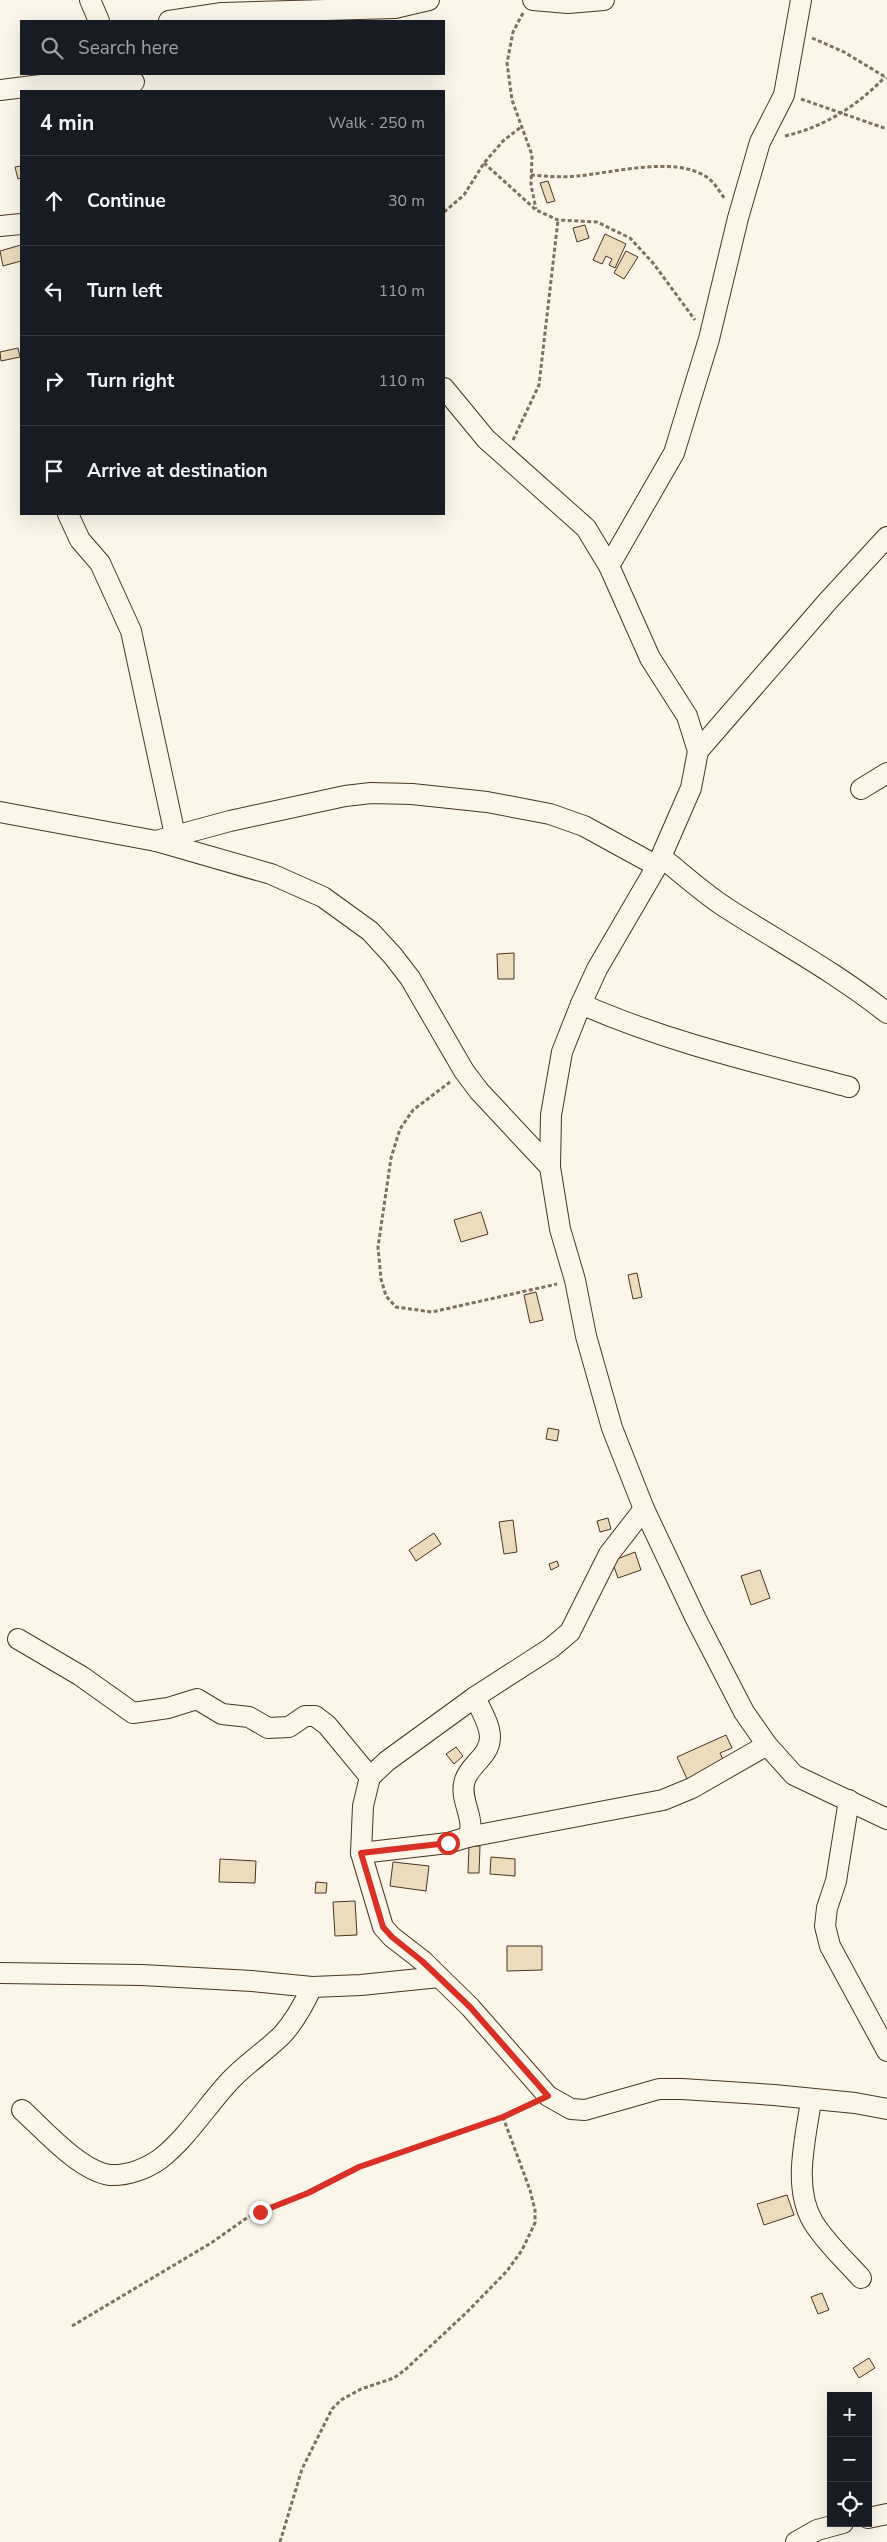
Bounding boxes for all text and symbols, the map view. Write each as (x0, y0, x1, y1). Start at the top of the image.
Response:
search box (20, 20, 445, 75)
icon: search (38, 34, 66, 62)
text: Search here (78, 35, 179, 61)
text: 4 min (40, 109, 94, 137)
text: Walk · 250 m (329, 112, 425, 134)
icon: ahead (40, 187, 68, 215)
text: Continue (87, 188, 166, 214)
text: 30 m (388, 190, 425, 212)
icon: left (40, 277, 68, 305)
text: Turn left (87, 278, 162, 304)
text: 110 m (378, 280, 425, 302)
icon: right (40, 367, 68, 395)
text: Turn right (87, 368, 174, 394)
text: 110 m (378, 370, 425, 392)
icon: arrive (40, 457, 68, 485)
text: Arrive at destination (87, 458, 268, 484)
route start (437, 1832, 460, 1855)
route end (249, 2201, 272, 2224)
map controls (827, 2392, 872, 2527)
button: + (827, 2392, 872, 2437)
button: − (827, 2437, 872, 2482)
button: locate (827, 2482, 872, 2527)

